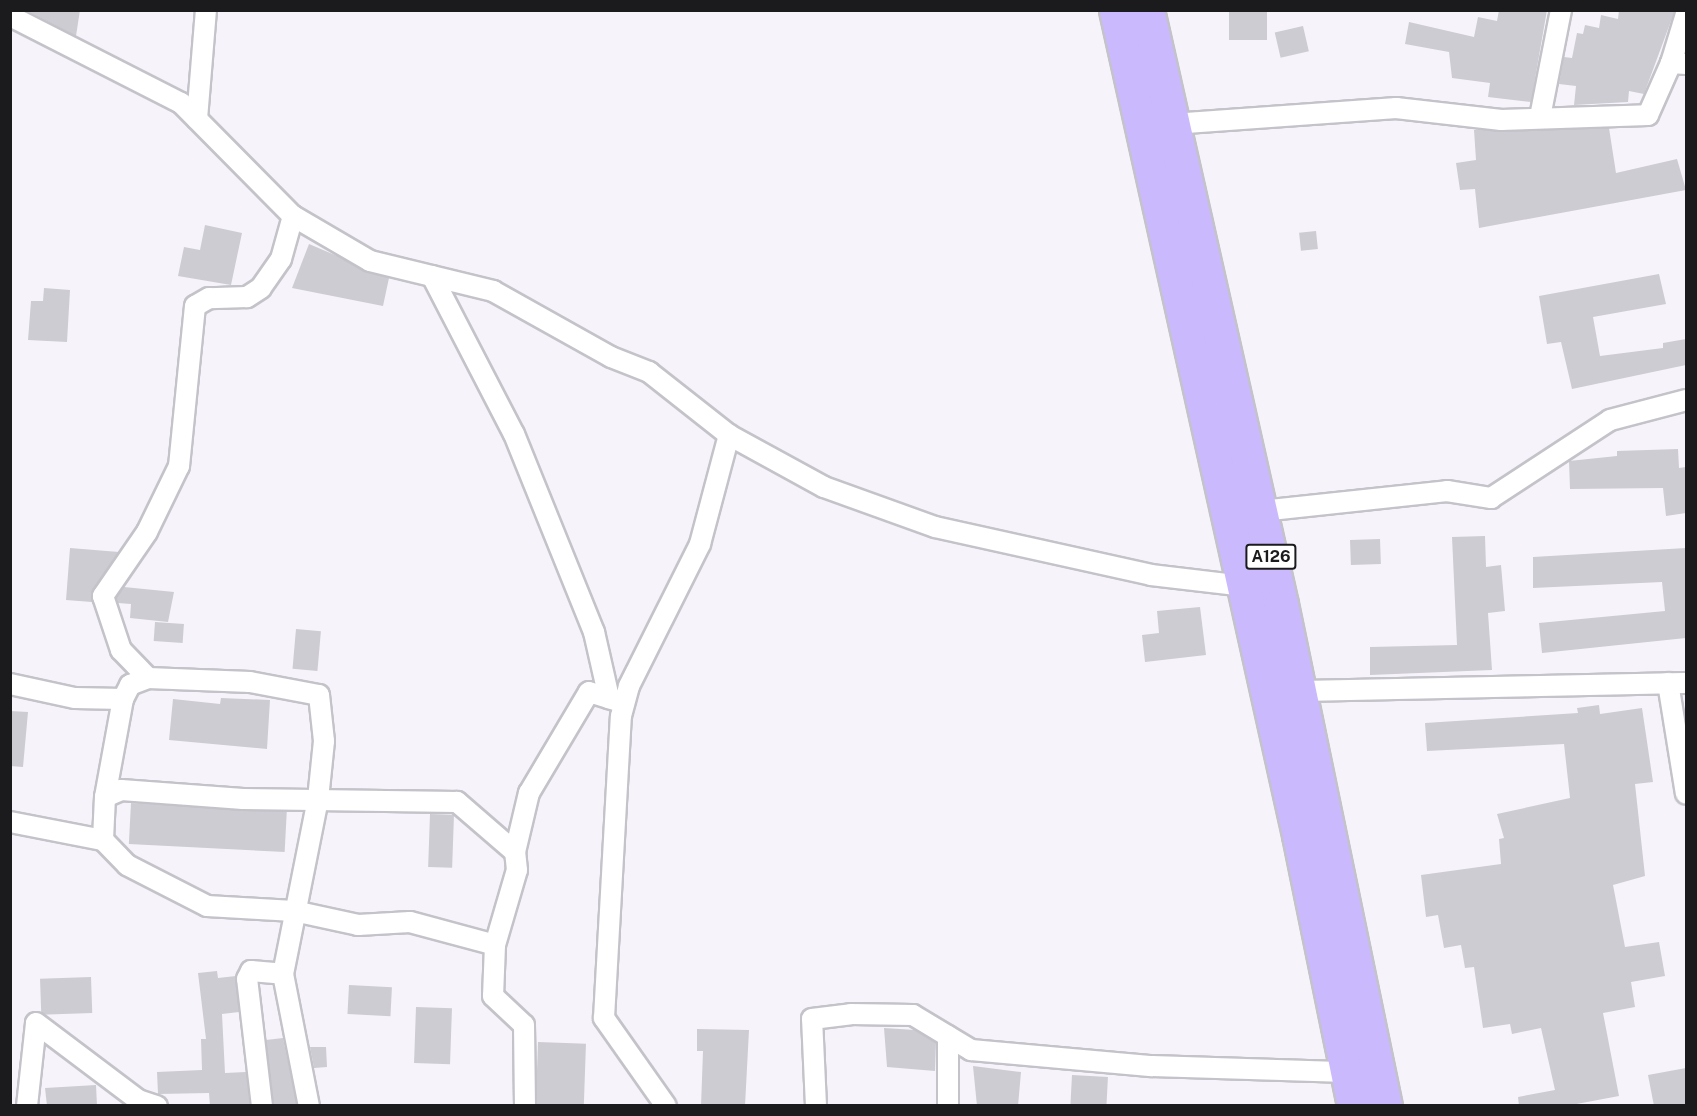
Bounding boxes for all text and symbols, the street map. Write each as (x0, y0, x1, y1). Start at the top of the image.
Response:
road number: A126 (1244, 544, 1298, 570)

